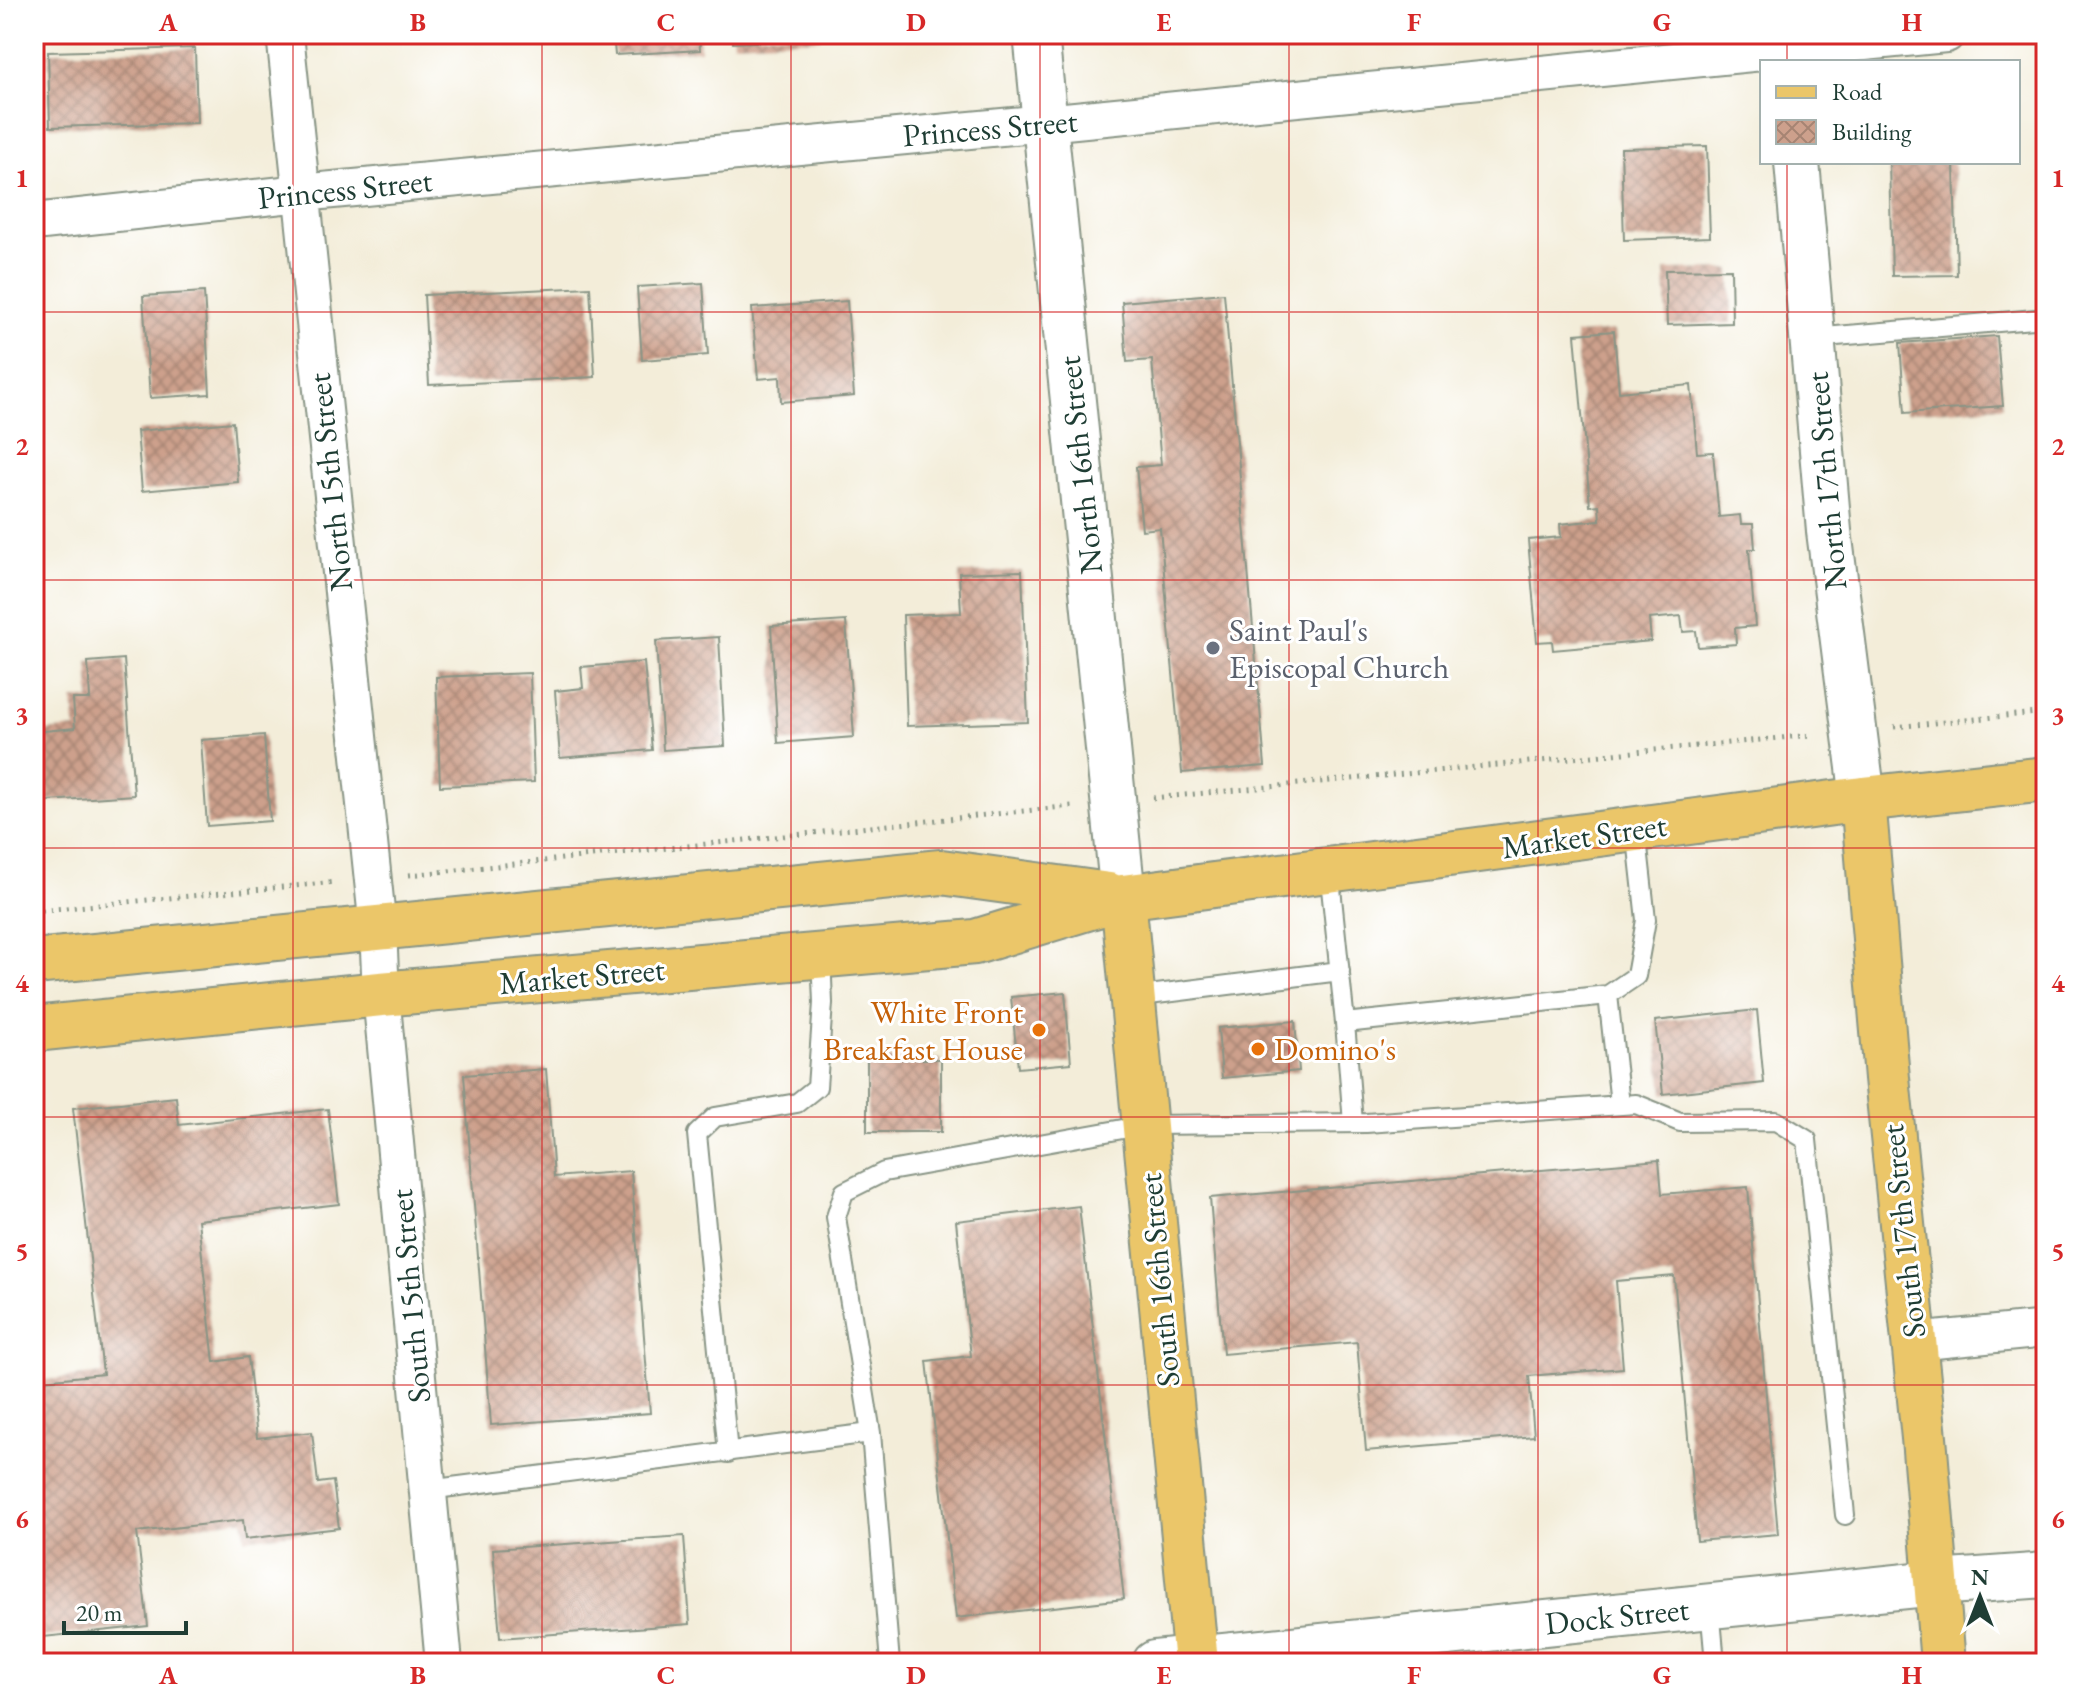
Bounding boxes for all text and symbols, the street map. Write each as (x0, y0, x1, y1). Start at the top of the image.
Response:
text: A (158, 5, 178, 39)
text: B (410, 5, 426, 39)
text: C (657, 5, 675, 39)
text: D (906, 5, 926, 39)
text: E (1157, 5, 1172, 39)
text: F (1407, 5, 1421, 39)
text: G (1653, 5, 1672, 39)
text: H (1902, 5, 1923, 39)
legend (1760, 60, 2020, 164)
text: Road (1832, 76, 1883, 107)
street label: Princess Street (901, 99, 1079, 157)
text: Building (1832, 116, 1912, 147)
street label: Princess Street (256, 159, 434, 219)
text: 1 (15, 161, 29, 195)
text: 1 (2051, 161, 2065, 195)
street label: North 16th Street (1048, 354, 1112, 576)
street label: North 17th Street (1796, 370, 1856, 592)
street label: North 15th Street (298, 371, 362, 593)
text: 2 (15, 429, 29, 463)
text: 2 (2051, 429, 2065, 463)
place label: Saint Paul's Episcopal Church (1229, 609, 1449, 688)
marker: Saint Paul's Episcopal Church (1204, 639, 1222, 657)
text: 3 (15, 698, 29, 732)
text: 3 (2051, 698, 2065, 732)
street label: Market Street (1499, 804, 1669, 868)
street label: Market Street (498, 948, 666, 1004)
text: 4 (15, 966, 29, 1000)
text: 4 (2051, 966, 2065, 1000)
place label: White Front Breakfast House (823, 991, 1023, 1070)
marker: White Front Breakfast House (1030, 1021, 1048, 1039)
place label: Domino's (1274, 1028, 1396, 1070)
marker: Domino's (1249, 1040, 1267, 1058)
street label: South 17th Street (1871, 1122, 1935, 1340)
street label: South 16th Street (1129, 1171, 1189, 1389)
street label: South 15th Street (380, 1187, 440, 1405)
text: 5 (15, 1234, 29, 1268)
text: 5 (2051, 1234, 2065, 1268)
text: 6 (15, 1502, 29, 1536)
text: 6 (2051, 1502, 2065, 1536)
north arrow (1940, 1557, 2020, 1637)
text: N (1971, 1563, 1989, 1592)
scale bar (64, 1585, 186, 1635)
street label: Dock Street (1543, 1588, 1691, 1644)
text: 20 m (76, 1597, 123, 1628)
text: A (158, 1658, 178, 1692)
text: B (410, 1658, 426, 1692)
text: C (657, 1658, 675, 1692)
text: D (906, 1658, 926, 1692)
text: E (1157, 1658, 1172, 1692)
text: F (1407, 1658, 1421, 1692)
text: G (1653, 1658, 1672, 1692)
text: H (1902, 1658, 1923, 1692)

